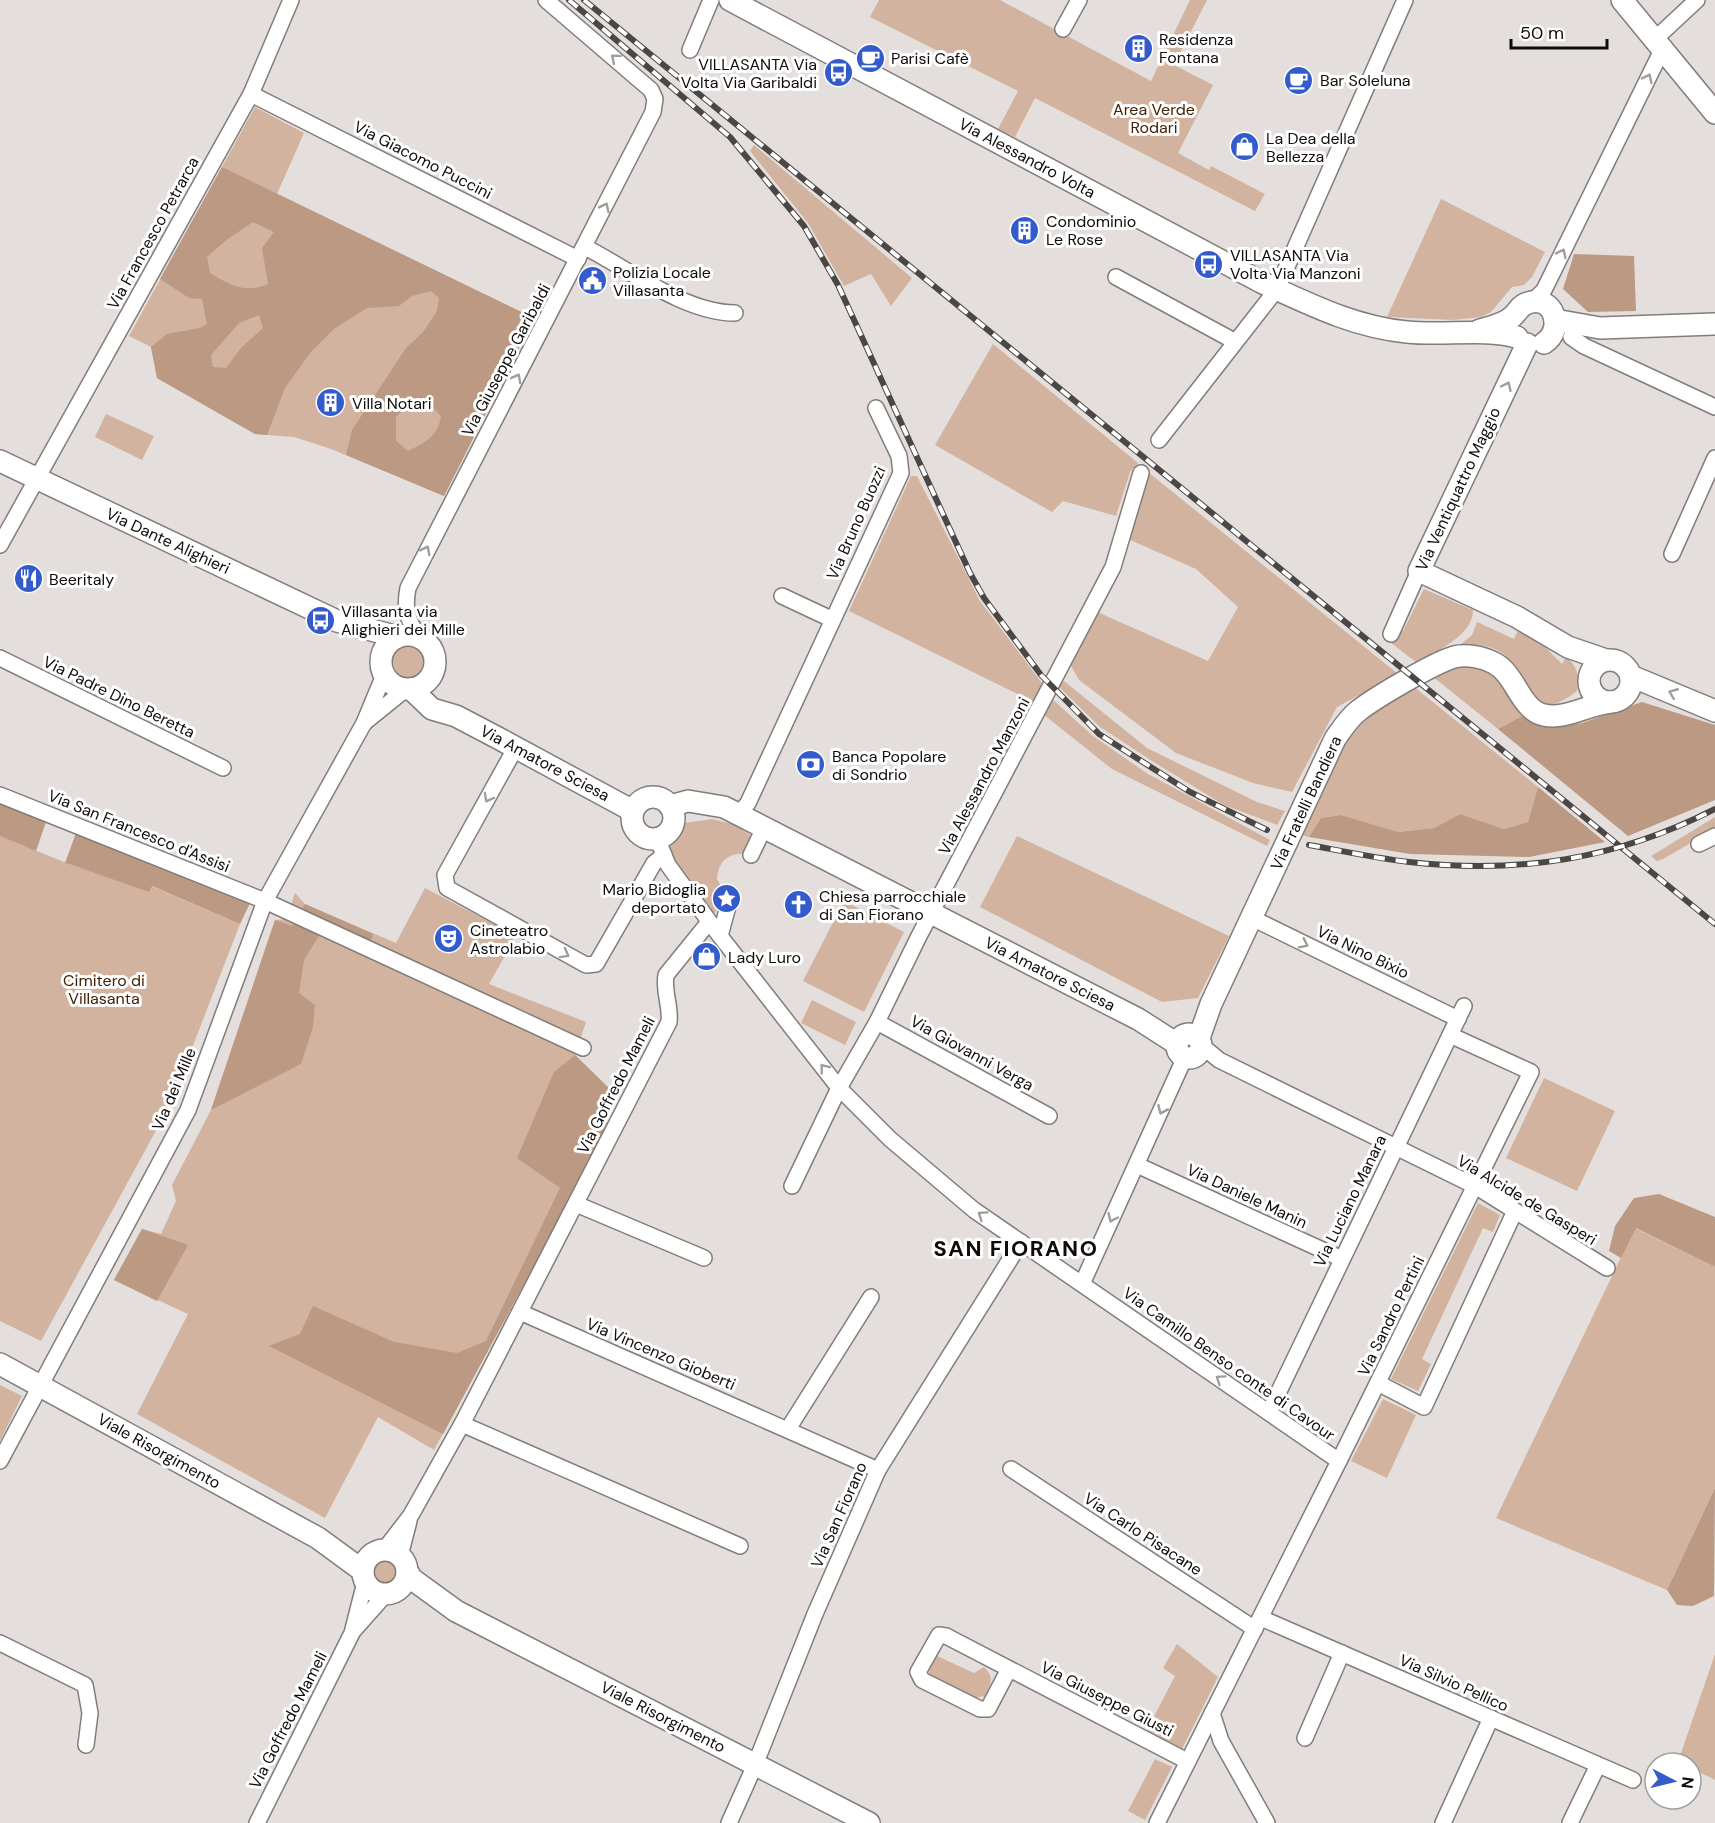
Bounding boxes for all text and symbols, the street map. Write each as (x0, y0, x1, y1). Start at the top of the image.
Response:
scale bar (1511, 12, 1607, 50)
text: 50 m (1520, 21, 1564, 45)
place label: Residenza Fontana (1159, 29, 1233, 68)
building icon: Residenza Fontana (1122, 32, 1154, 64)
cafe icon: Parisi Cafè (854, 42, 886, 74)
place label: Parisi Cafè (891, 48, 969, 69)
one-way arrow (611, 54, 622, 65)
place label: VILLASANTA Via Volta Via Garibaldi (681, 54, 817, 93)
bus stop icon: VILLASANTA Via Volta Via Garibaldi (822, 57, 854, 89)
cafe icon: Bar Soleluna (1283, 64, 1315, 96)
place label: Bar Soleluna (1320, 70, 1411, 91)
one-way arrow (1641, 73, 1653, 84)
park label: Area Verde Rodari (1113, 99, 1195, 138)
street label: Via Alessandro Volta (955, 113, 1099, 203)
street label: Via Giacomo Puccini (350, 116, 496, 204)
place label: La Dea della Bellezza (1266, 128, 1355, 167)
shop icon: La Dea della Bellezza (1229, 131, 1261, 163)
street label: Via Francesco Petrarca (102, 153, 204, 313)
one-way arrow (597, 202, 609, 213)
place label: Condominio Le Rose (1046, 211, 1136, 250)
building icon: Condominio Le Rose (1009, 214, 1041, 246)
place label: VILLASANTA Via Volta Via Manzoni (1230, 245, 1361, 284)
bus stop icon: VILLASANTA Via Volta Via Manzoni (1193, 248, 1225, 280)
one-way arrow (1555, 248, 1567, 259)
place label: Polizia Locale Villasanta (613, 262, 711, 301)
public building icon: Polizia Locale Villasanta (576, 265, 608, 297)
street label: Via Giuseppe Garibaldi (457, 280, 555, 440)
one-way arrow (509, 373, 521, 384)
one-way arrow (1500, 381, 1512, 392)
building icon: Villa Notari (315, 387, 347, 419)
place label: Villa Notari (352, 393, 432, 414)
street label: Via Ventiquattro Maggio (1411, 404, 1505, 574)
street label: Via Bruno Buozzi (822, 463, 890, 583)
street label: Via Dante Alighieri (103, 503, 233, 579)
one-way arrow (419, 546, 431, 557)
restaurant icon: Beeritaly (12, 563, 44, 595)
place label: Beeritaly (49, 569, 114, 590)
place label: Villasanta via Alighieri dei Mille (341, 601, 465, 640)
bus stop icon: Villasanta via Alighieri dei Mille (304, 604, 336, 636)
street label: Via Padre Dino Beretta (40, 651, 198, 743)
one-way arrow (1668, 688, 1679, 700)
street label: Via Alessandro Manzoni (934, 694, 1034, 858)
street label: Via Amatore Sciesa (477, 720, 613, 806)
street label: Via Fratelli Bandiera (1266, 732, 1346, 874)
place label: Banca Popolare di Sondrio (832, 746, 946, 785)
bank icon: Banca Popolare di Sondrio (795, 749, 827, 781)
street label: Via San Francesco d'Assisi (45, 785, 233, 877)
one-way arrow (484, 792, 495, 802)
place label: Mario Bidoglia deportato (603, 879, 706, 918)
place icon: Mario Bidoglia deportato (711, 882, 743, 914)
place label: Chiesa parrocchiale di San Fiorano (819, 886, 966, 925)
church icon: Chiesa parrocchiale di San Fiorano (782, 889, 814, 921)
place label: Cineteatro Astrolabio (470, 920, 548, 959)
street label: Via Nino Bixio (1313, 921, 1413, 983)
theatre icon: Cineteatro Astrolabio (433, 923, 465, 955)
street label: Via Amatore Sciesa (981, 932, 1119, 1016)
one-way arrow (1298, 936, 1309, 948)
shop icon: Lady Luro (691, 941, 723, 973)
one-way arrow (559, 947, 569, 958)
place label: Lady Luro (728, 947, 801, 968)
park label: Cimitero di Villasanta (63, 970, 145, 1009)
street label: Via Giovanni Verga (907, 1010, 1037, 1096)
street label: Via Goffredo Mameli (572, 1013, 660, 1157)
street label: Via dei Mille (147, 1044, 201, 1134)
one-way arrow (820, 1064, 831, 1075)
one-way arrow (1157, 1104, 1169, 1115)
street label: Via Luciano Manara (1309, 1132, 1391, 1270)
street label: Via Alcide de Gasperi (1453, 1150, 1601, 1250)
street label: Via Daniele Manin (1183, 1159, 1311, 1233)
one-way arrow (977, 1211, 988, 1222)
one-way arrow (1108, 1211, 1120, 1222)
district label: SAN FIORANO (934, 1234, 1098, 1263)
street label: Via Sandro Pertini (1353, 1253, 1429, 1379)
street label: Via Camillo Benso conte di Cavour (1119, 1283, 1339, 1446)
street label: Via Vincenzo Gioberti (583, 1313, 739, 1395)
one-way arrow (1216, 1375, 1227, 1386)
street label: Viale Risorgimento (94, 1408, 224, 1494)
street label: Via San Fiorano (806, 1459, 872, 1571)
street label: Via Carlo Pisacane (1080, 1488, 1206, 1580)
street label: Via Goffredo Mameli (244, 1648, 332, 1792)
street label: Via Silvio Pellico (1396, 1649, 1512, 1717)
street label: Via Giuseppe Giusti (1037, 1656, 1177, 1742)
street label: Viale Risorgimento (597, 1676, 729, 1758)
north arrow (1643, 1751, 1703, 1811)
text: N (1676, 1776, 1699, 1790)

